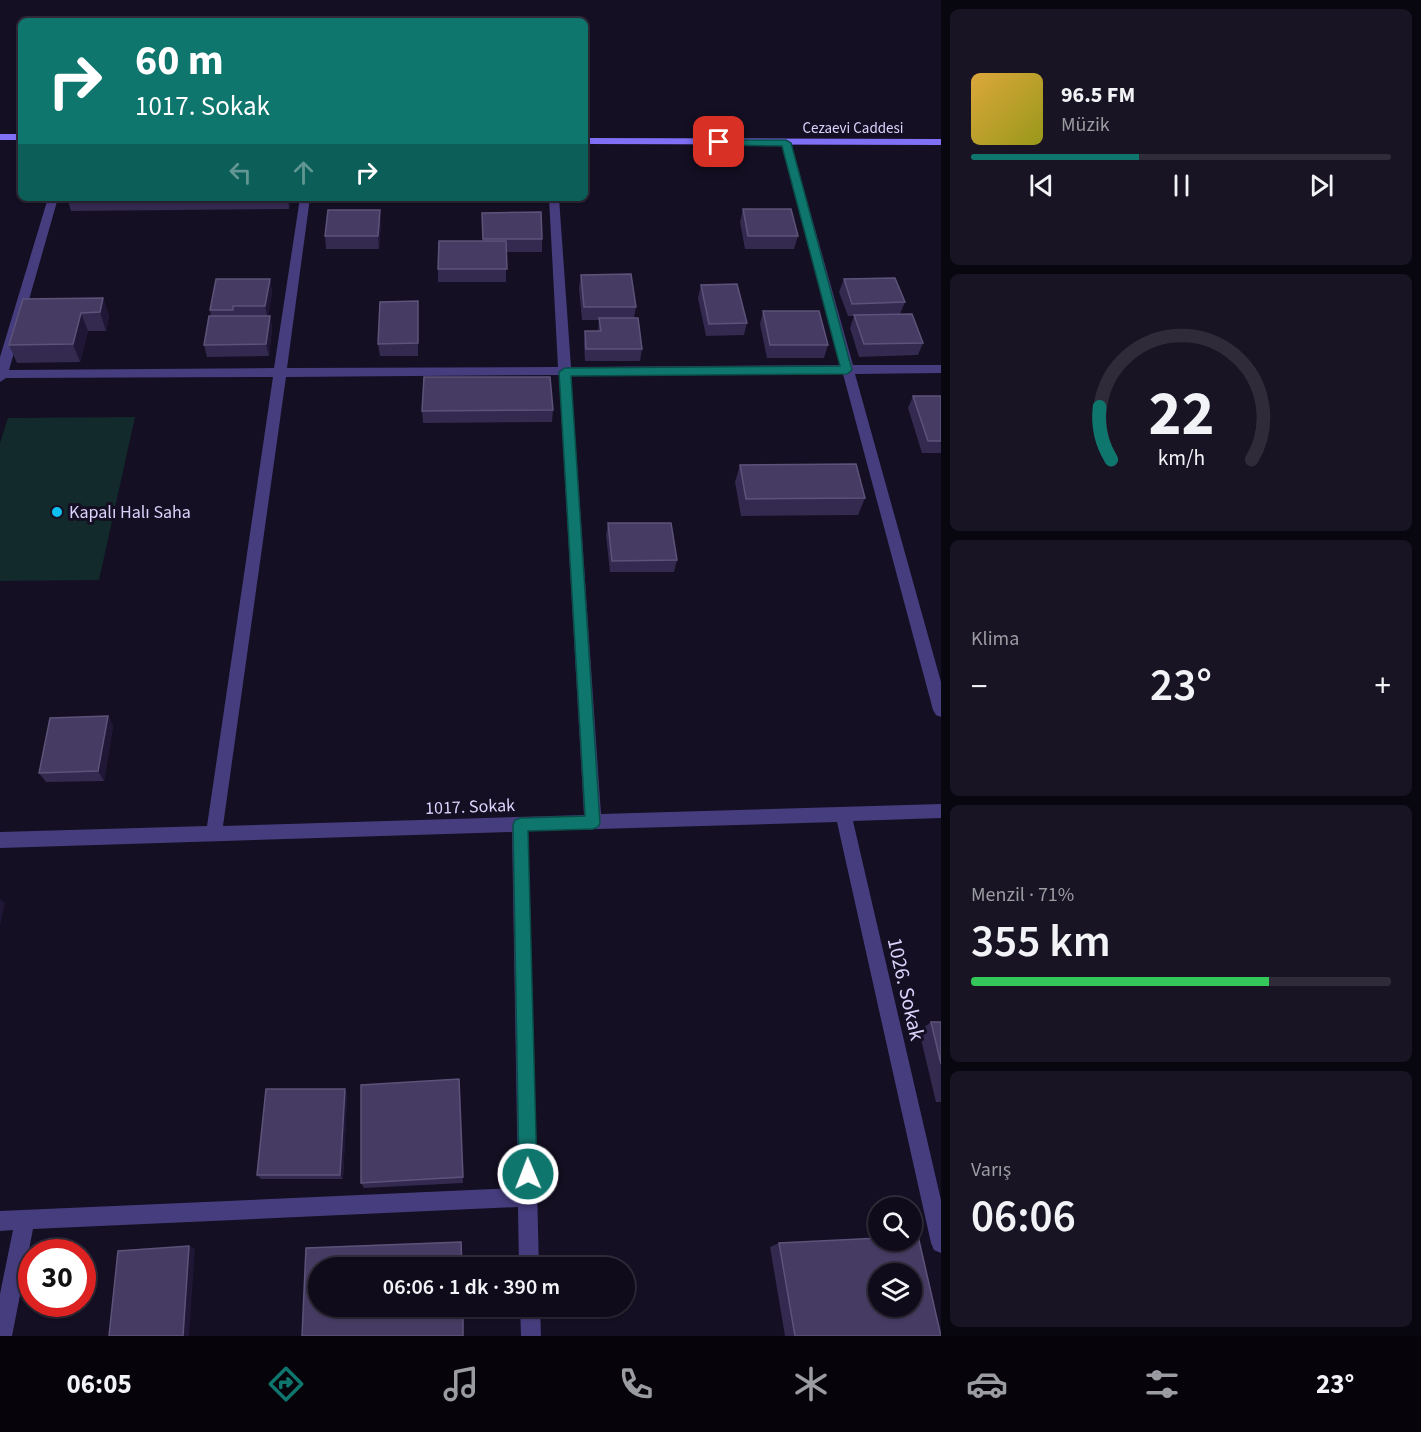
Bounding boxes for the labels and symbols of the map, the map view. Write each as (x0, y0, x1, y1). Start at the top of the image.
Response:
pin (693, 116, 744, 167)
street label: Cezaevi Caddesi (802, 118, 904, 139)
place label: Kapalı Halı Saha (69, 500, 191, 525)
marker: Kapalı Halı Saha (50, 505, 64, 519)
street label: 1017. Sokak (425, 793, 515, 821)
street label: 1026. Sokak (880, 935, 933, 1044)
position arrow (496, 1142, 560, 1206)
speed limit sign: 30 (18, 1239, 96, 1317)

